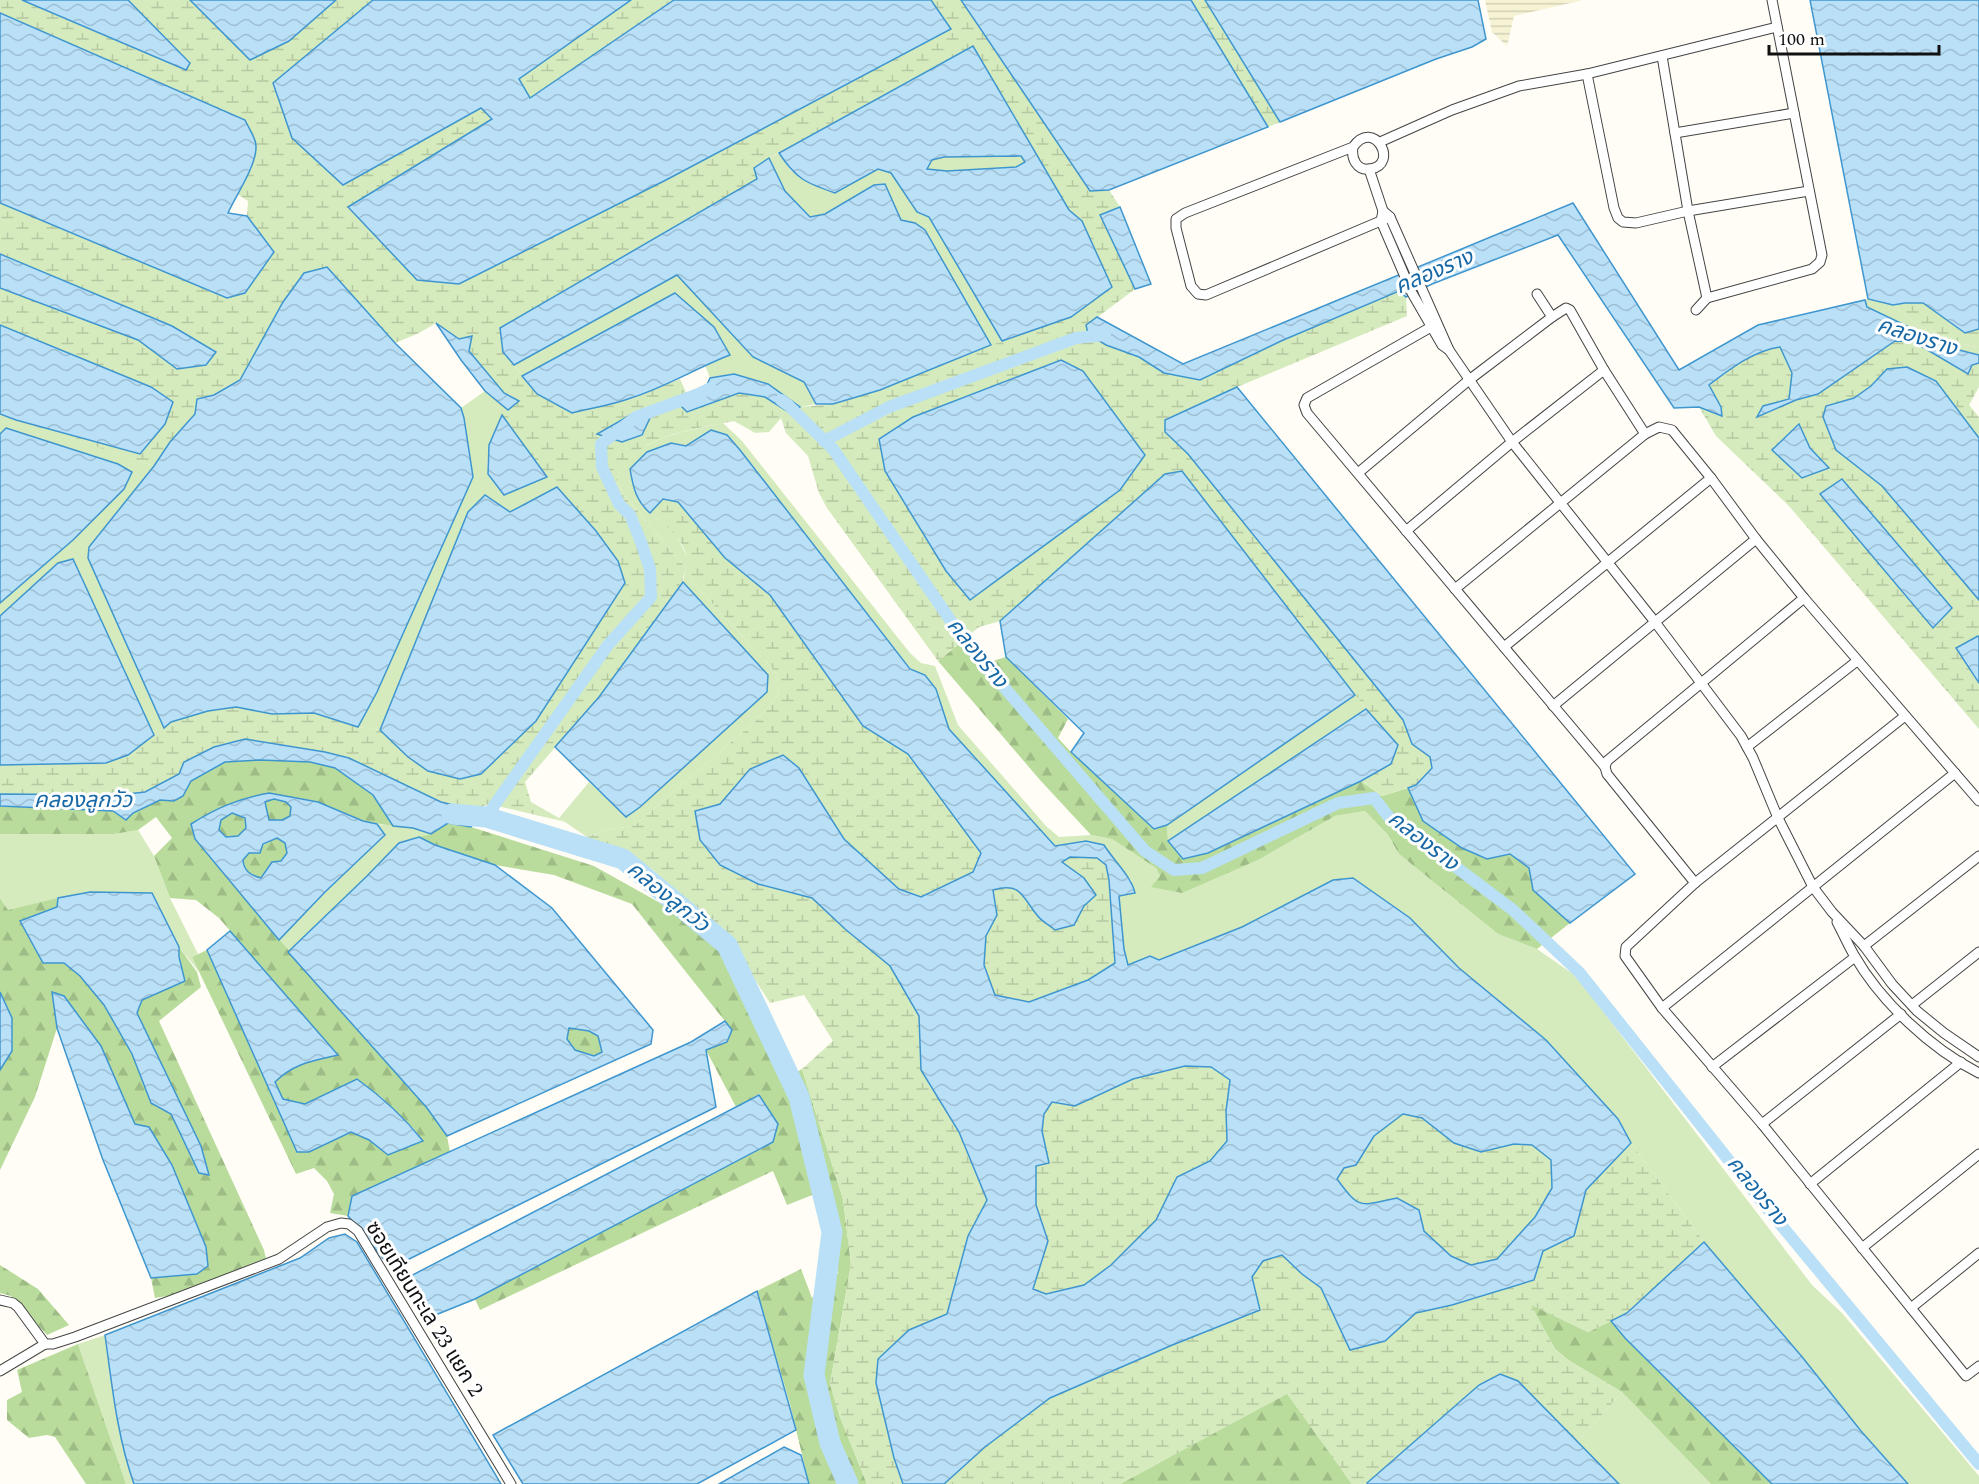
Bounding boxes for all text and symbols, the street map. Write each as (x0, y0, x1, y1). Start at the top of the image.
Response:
scale bar (1769, 18, 1938, 56)
text: 100 m (1778, 26, 1825, 53)
water label: คลองราง (1390, 240, 1479, 303)
water label: คลองราง (1873, 309, 1962, 366)
water label: คลองราง (938, 611, 1016, 696)
water label: คลองลูกวัว (34, 784, 133, 817)
water label: คลองราง (1381, 803, 1466, 880)
water label: คลองลูกวัว (620, 853, 717, 941)
water label: คลองราง (1718, 1149, 1796, 1234)
street label: ซอยเทียนทะเล 23 แยก 2 (357, 1215, 491, 1403)

